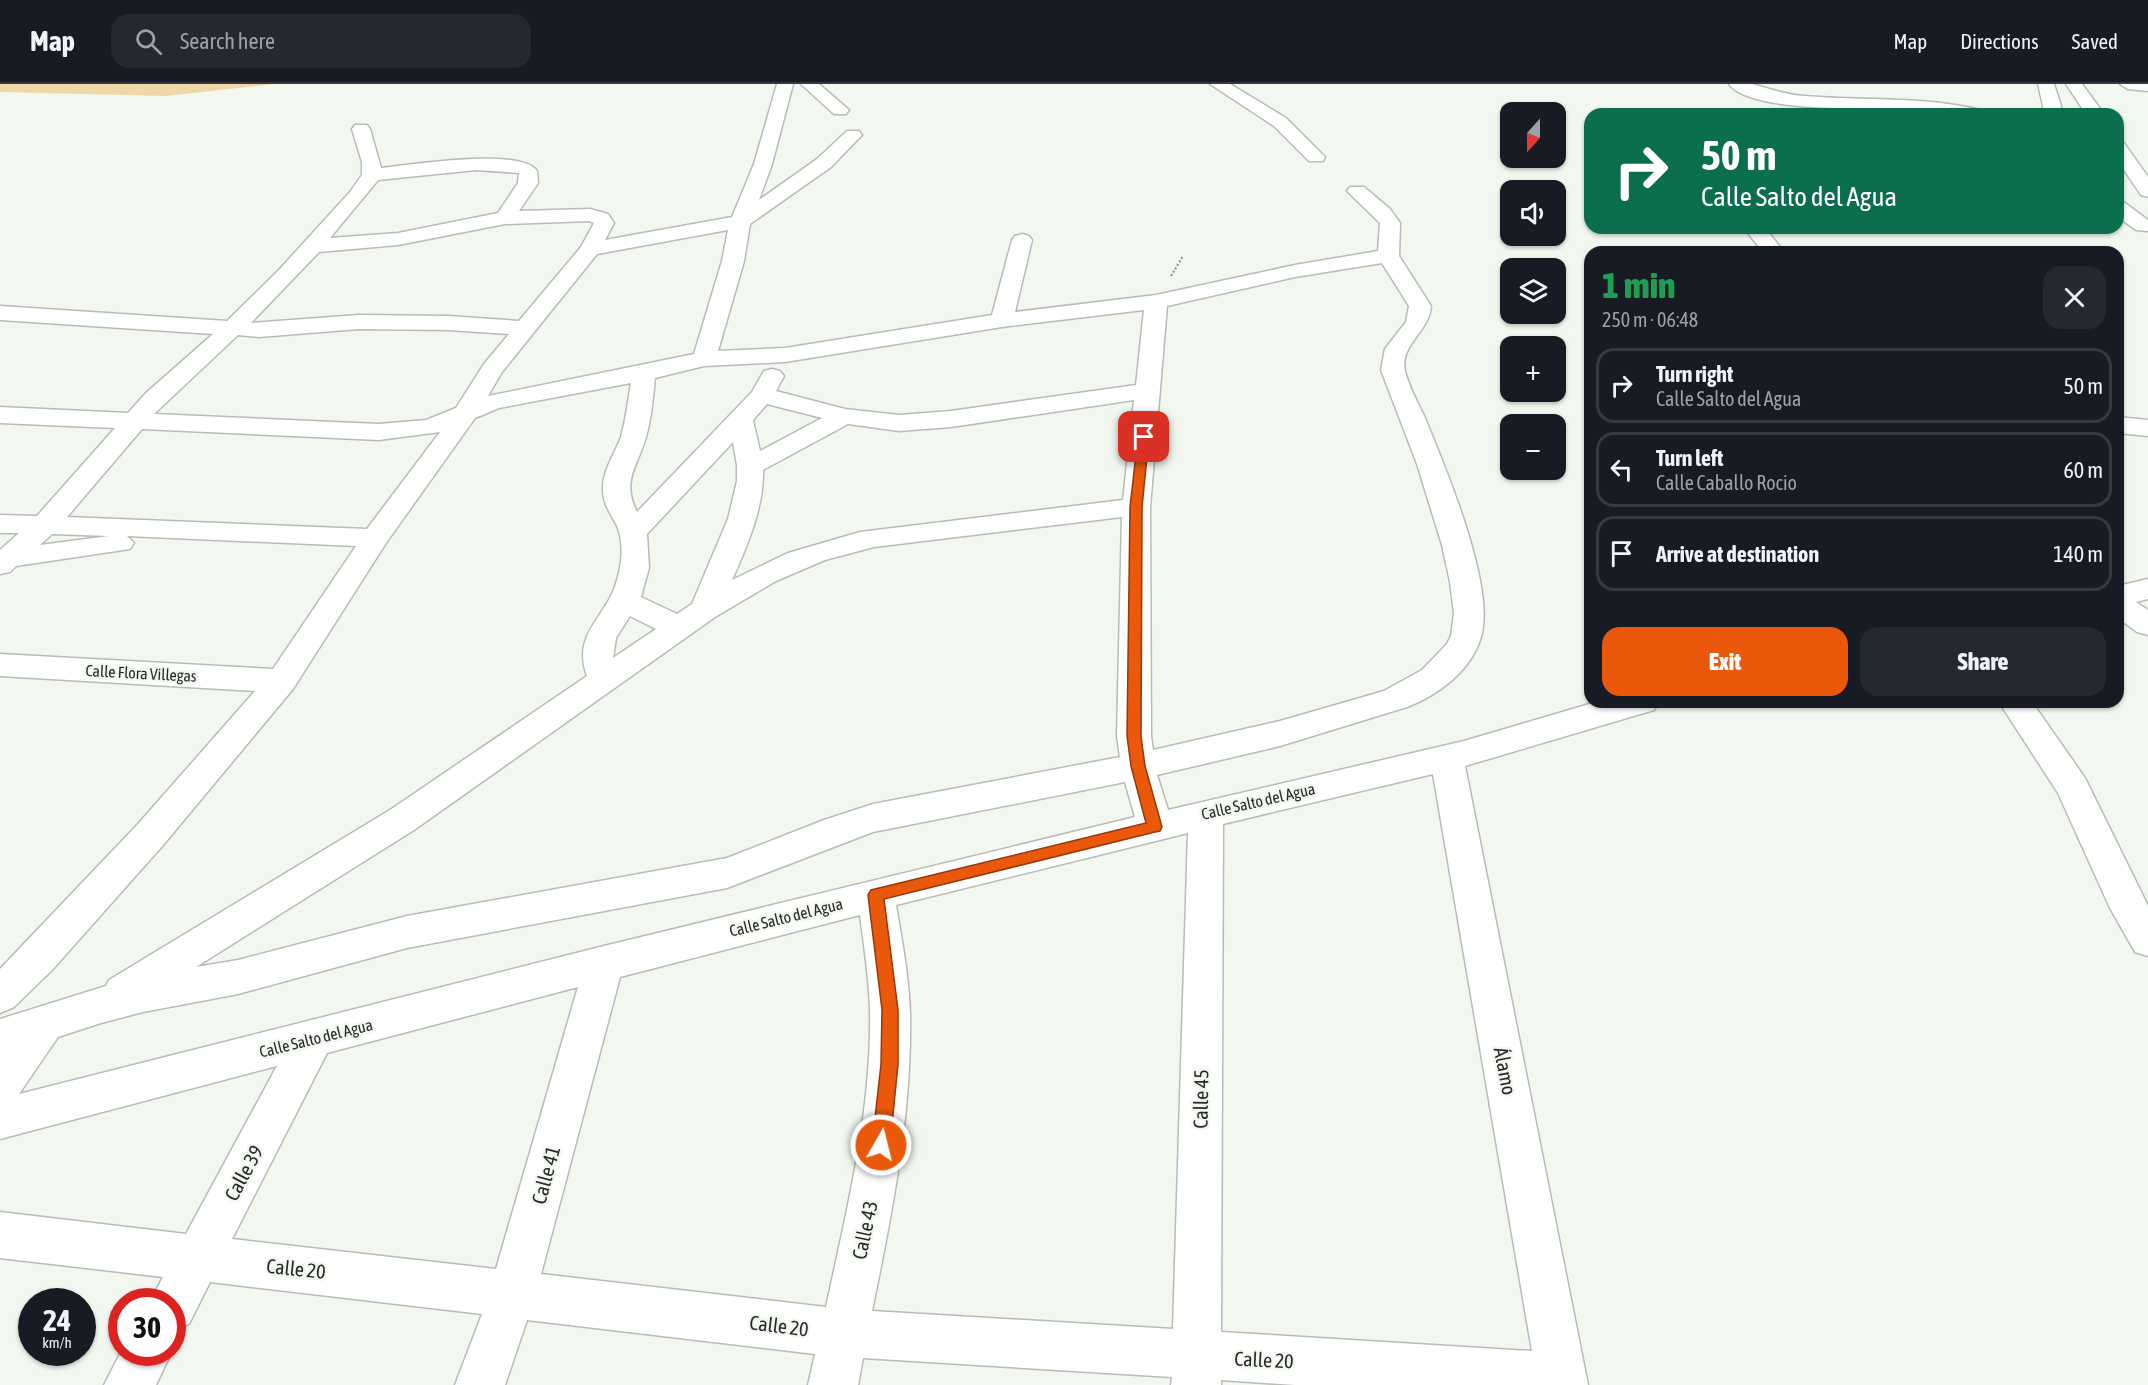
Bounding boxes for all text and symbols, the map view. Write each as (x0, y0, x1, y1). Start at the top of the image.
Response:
search box (111, 14, 531, 68)
text: Map (30, 25, 75, 57)
icon: search (132, 25, 165, 58)
text: Search here (180, 28, 275, 54)
text: Map (1893, 29, 1927, 53)
text: Directions (1960, 29, 2039, 53)
text: Saved (2072, 29, 2118, 53)
north arrow (1500, 102, 1566, 168)
map controls (1500, 102, 1566, 480)
text: 50 m (1701, 131, 1776, 179)
icon: right (1602, 132, 1680, 210)
button: sound (1500, 180, 1566, 246)
text: Calle Salto del Agua (1701, 181, 1897, 212)
button: layers (1500, 258, 1566, 324)
text: 1 min (1602, 264, 1676, 306)
button: close (2043, 266, 2106, 329)
text: 250 m · 06:48 (1602, 308, 1698, 331)
button: + (1500, 336, 1566, 402)
text: Turn right (1656, 361, 1733, 387)
icon: right (1605, 369, 1638, 402)
text: 50 m (2063, 373, 2103, 399)
text: Calle Salto del Agua (1656, 387, 1801, 410)
pin (1118, 411, 1169, 462)
button: − (1500, 414, 1566, 480)
icon: arrive (1127, 420, 1160, 453)
text: Turn left (1656, 445, 1723, 471)
icon: left (1605, 453, 1638, 486)
text: 60 m (2063, 457, 2103, 483)
text: Calle Caballo Rocio (1656, 471, 1797, 494)
icon: arrive (1605, 537, 1638, 570)
text: Arrive at destination (1656, 541, 1819, 567)
text: 140 m (2053, 541, 2103, 567)
button: Exit (1602, 627, 1848, 696)
button: Share (1860, 627, 2106, 696)
street label: Calle Flora Villegas (85, 661, 197, 686)
street label: Calle Salto del Agua (1199, 779, 1317, 824)
street label: Calle Salto del Agua (727, 894, 845, 941)
street label: Calle Salto del Agua (257, 1015, 375, 1062)
street label: Álamo (1490, 1045, 1521, 1097)
street label: Calle 45 (1188, 1069, 1213, 1129)
position arrow (849, 1113, 913, 1177)
street label: Calle 39 (219, 1141, 268, 1204)
street label: Calle 41 (527, 1143, 564, 1207)
street label: Calle 43 (847, 1198, 882, 1261)
street label: Calle 20 (265, 1254, 327, 1283)
speed limit sign: 30 (108, 1288, 186, 1366)
text: 24 (43, 1303, 71, 1337)
street label: Calle 20 (748, 1310, 810, 1341)
text: km/h (42, 1334, 72, 1351)
street label: Calle 20 (1234, 1346, 1294, 1373)

